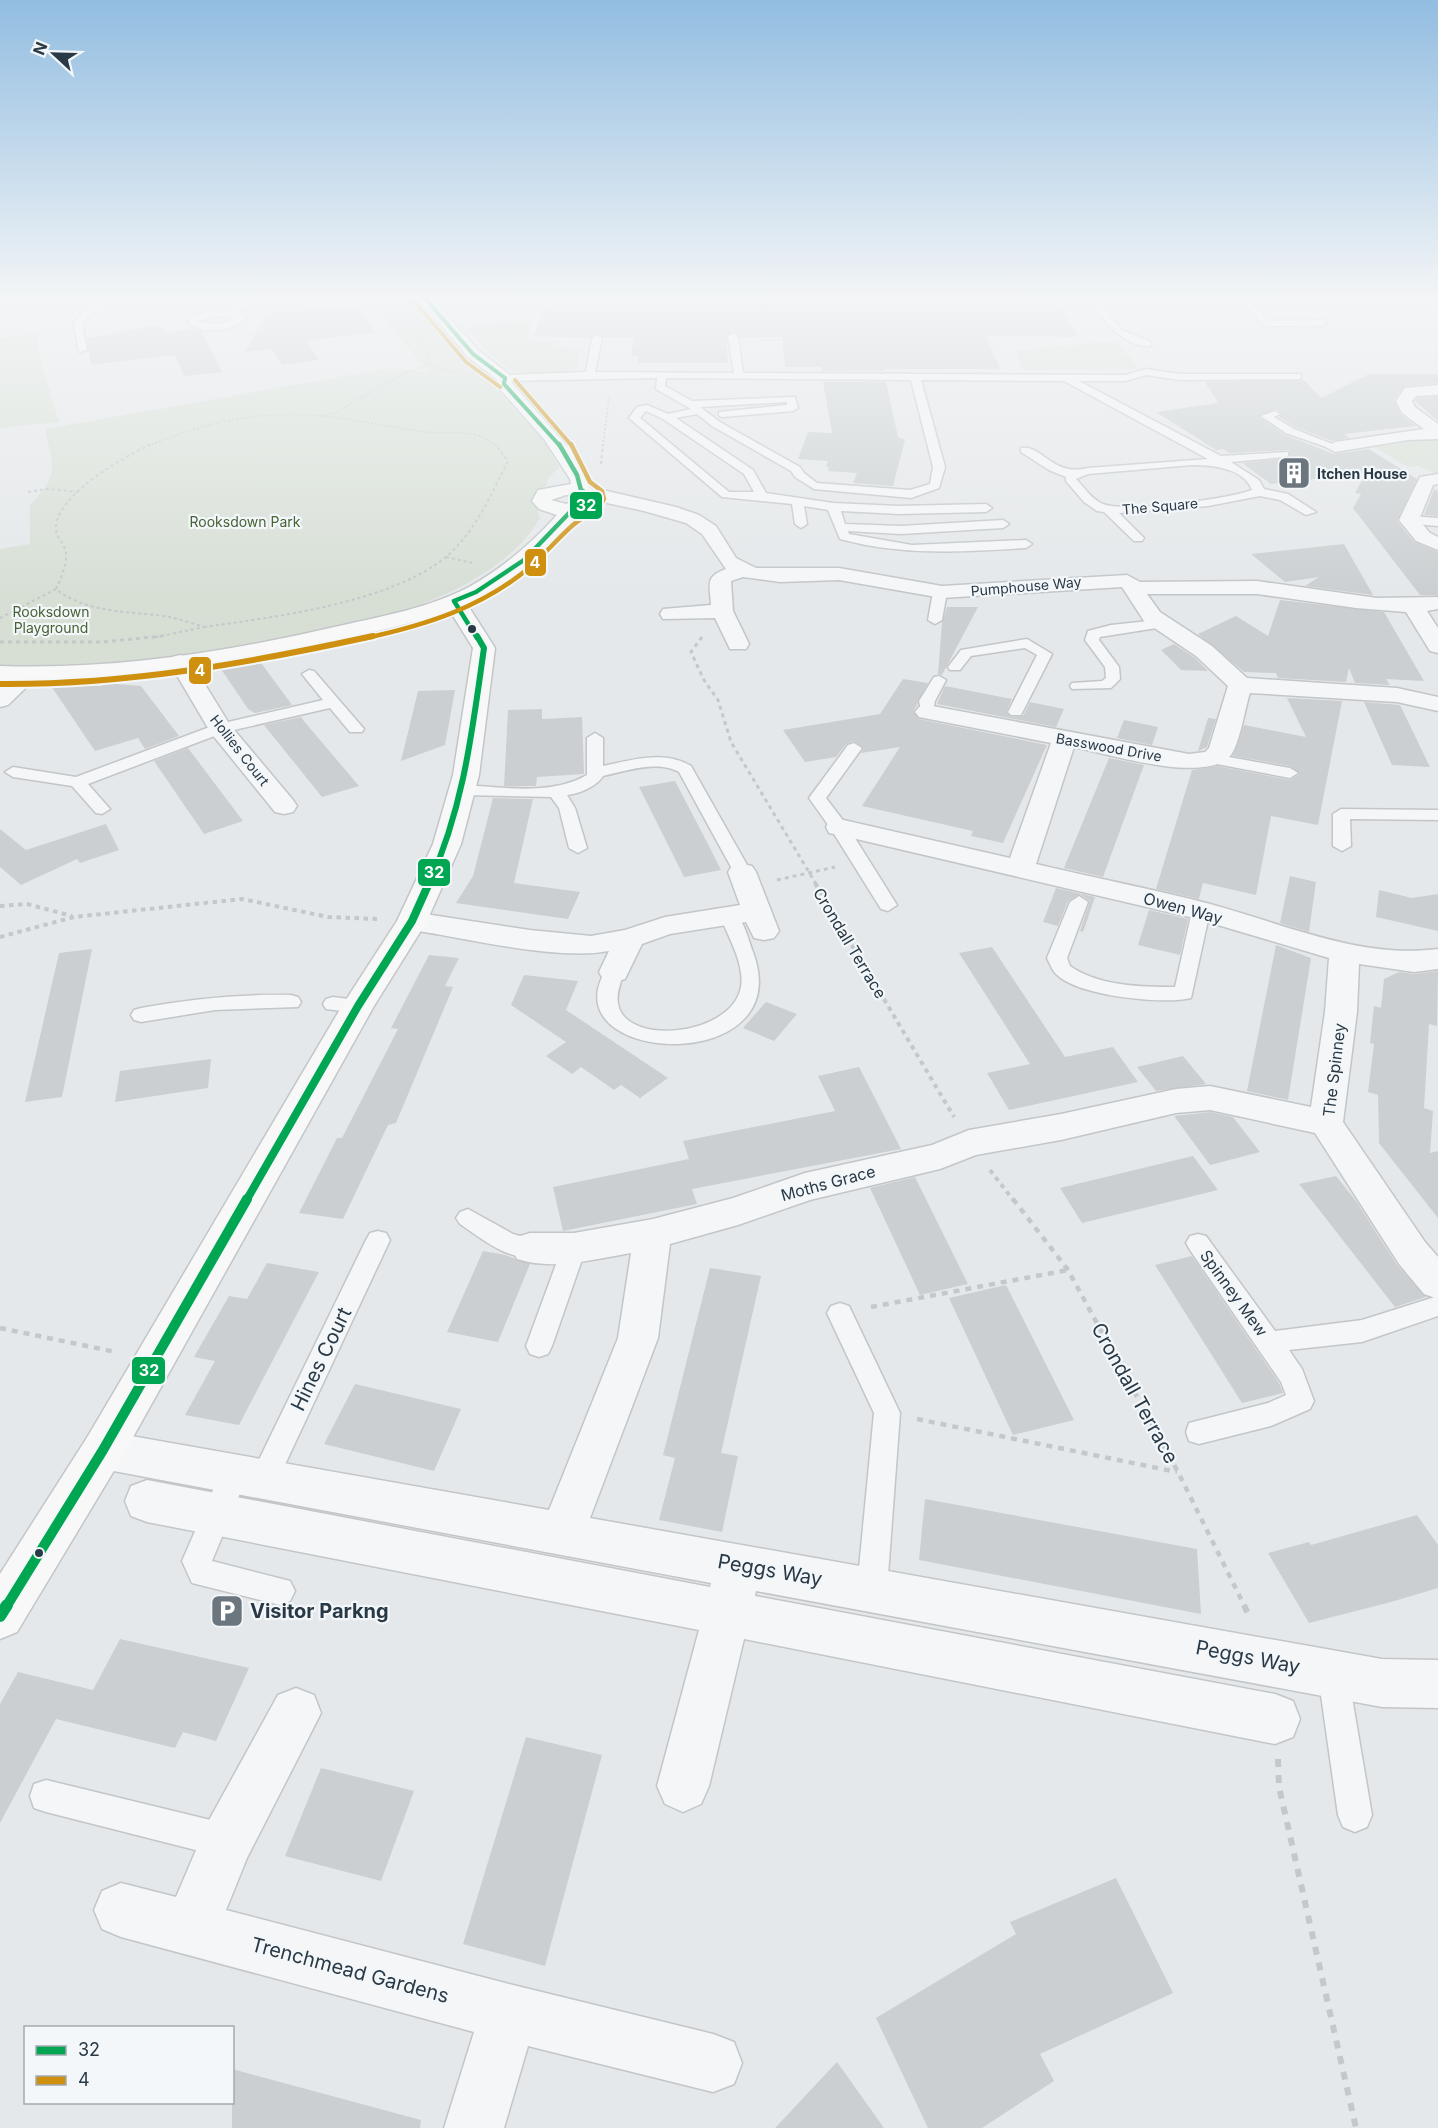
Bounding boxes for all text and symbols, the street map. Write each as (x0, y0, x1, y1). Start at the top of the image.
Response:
north arrow (24, 24, 84, 84)
text: N (29, 39, 52, 58)
building icon: Itchen House (1276, 455, 1312, 491)
place label: Itchen House (1317, 465, 1407, 482)
line badge: 32 (569, 491, 603, 520)
street label: The Square (1121, 494, 1199, 518)
text: 32 (576, 495, 596, 515)
park label: Rooksdown Park (189, 513, 301, 530)
line badge: 4 (524, 548, 547, 577)
text: 4 (530, 552, 541, 572)
street label: Pumphouse Way (970, 573, 1082, 599)
park label: Rooksdown Playground (12, 603, 90, 636)
unlabelled marker (466, 623, 478, 635)
line badge: 4 (188, 656, 212, 685)
text: 4 (195, 660, 206, 680)
street label: Hollies Court (207, 711, 273, 789)
street label: Basswood Drive (1055, 729, 1163, 765)
line badge: 32 (417, 858, 451, 887)
text: 32 (424, 862, 444, 882)
street label: Crondall Terrace (809, 884, 891, 1002)
street label: Owen Way (1141, 888, 1225, 928)
street label: The Spinney (1318, 1022, 1350, 1118)
street label: Moths Grace (779, 1161, 877, 1205)
street label: Spinney Mew (1196, 1246, 1272, 1340)
street label: Hines Court (286, 1303, 357, 1415)
street label: Crondall Terrace (1086, 1318, 1184, 1468)
line badge: 32 (131, 1356, 166, 1385)
text: 32 (139, 1360, 159, 1380)
unlabelled marker (33, 1547, 45, 1559)
street label: Peggs Way (716, 1549, 824, 1591)
parking icon: Visitor Parkng (209, 1593, 245, 1629)
place label: Visitor Parkng (250, 1599, 389, 1623)
street label: Peggs Way (1194, 1635, 1302, 1679)
street label: Trenchmead Gardens (248, 1932, 452, 2008)
legend (24, 2026, 234, 2104)
text: 32 (78, 2039, 100, 2060)
text: 4 (78, 2069, 90, 2090)

